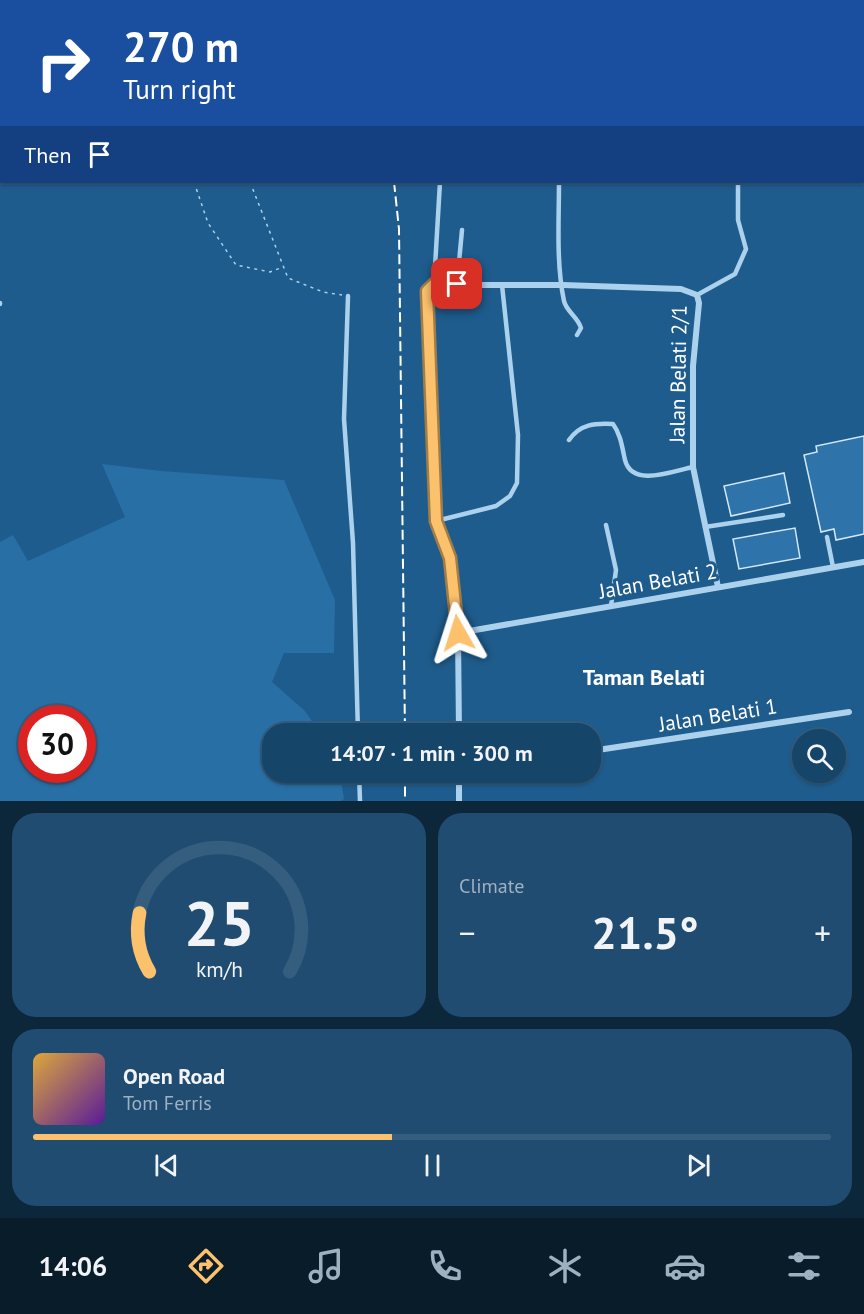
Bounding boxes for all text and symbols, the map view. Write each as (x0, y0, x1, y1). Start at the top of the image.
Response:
text: 270 m (123, 19, 239, 74)
icon: right (24, 24, 102, 102)
text: Turn right (123, 72, 236, 106)
icon: arrive (83, 138, 116, 171)
text: Then (24, 141, 71, 169)
pin (431, 258, 482, 309)
icon: arrive (440, 267, 473, 300)
street label: Jalan Belati 2/1 (663, 305, 693, 444)
street label: Jalan Belati 2 (596, 557, 719, 605)
position arrow (426, 601, 490, 665)
district label: Taman Belati (583, 663, 705, 691)
street label: Jalan Belati 1 (656, 692, 779, 738)
speed limit sign: 30 (18, 705, 96, 783)
map controls (792, 729, 846, 783)
button: search (792, 729, 846, 783)
text: 14:07 · 1 min · 300 m (330, 739, 533, 767)
text: Climate (459, 873, 525, 899)
text: 25 (184, 882, 254, 963)
text: 21.5° (591, 903, 699, 961)
text: − (459, 911, 476, 954)
text: + (814, 911, 831, 954)
text: km/h (195, 955, 242, 983)
text: Open Road (123, 1062, 225, 1090)
text: Tom Ferris (123, 1090, 212, 1116)
icon: previous (150, 1149, 183, 1182)
icon: pause (416, 1149, 449, 1182)
icon: next (682, 1149, 715, 1182)
icon: directions (185, 1245, 227, 1287)
icon: music (305, 1245, 347, 1287)
icon: phone (424, 1245, 466, 1287)
icon: climate (544, 1245, 586, 1287)
icon: car (664, 1245, 706, 1287)
icon: filters (783, 1245, 825, 1287)
text: 14:06 (39, 1249, 107, 1283)

